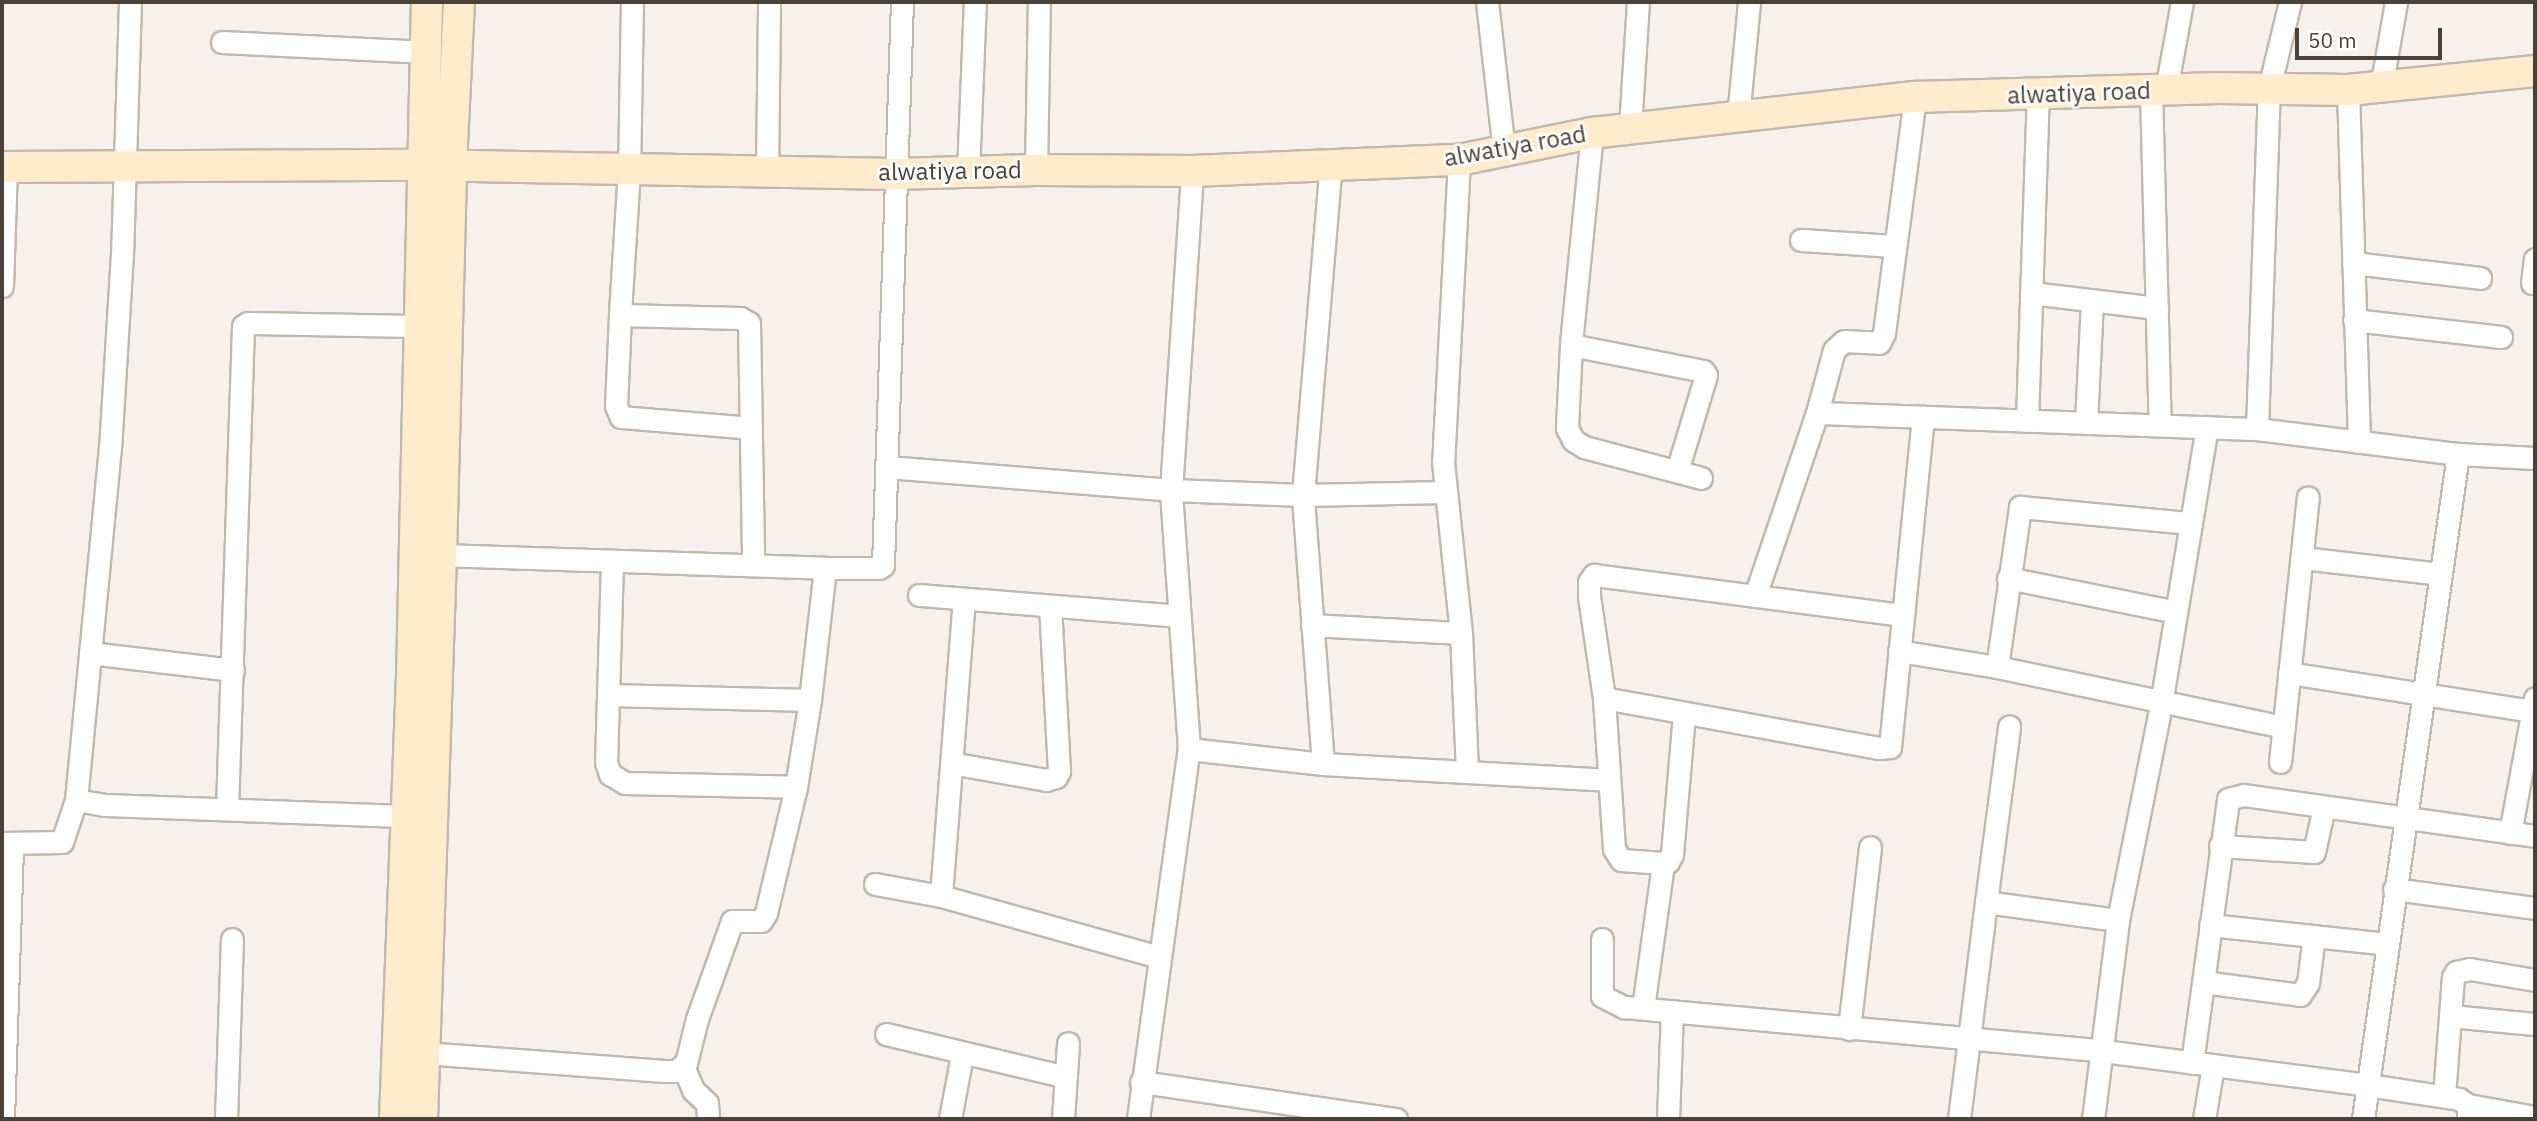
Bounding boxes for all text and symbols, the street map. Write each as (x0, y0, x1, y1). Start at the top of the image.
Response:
scale bar (2299, 14, 2446, 58)
text: 50 m (2308, 26, 2357, 54)
street label: alwatiya road (2007, 76, 2151, 110)
street label: alwatiya road (1442, 119, 1588, 173)
street label: alwatiya road (878, 155, 1022, 187)

